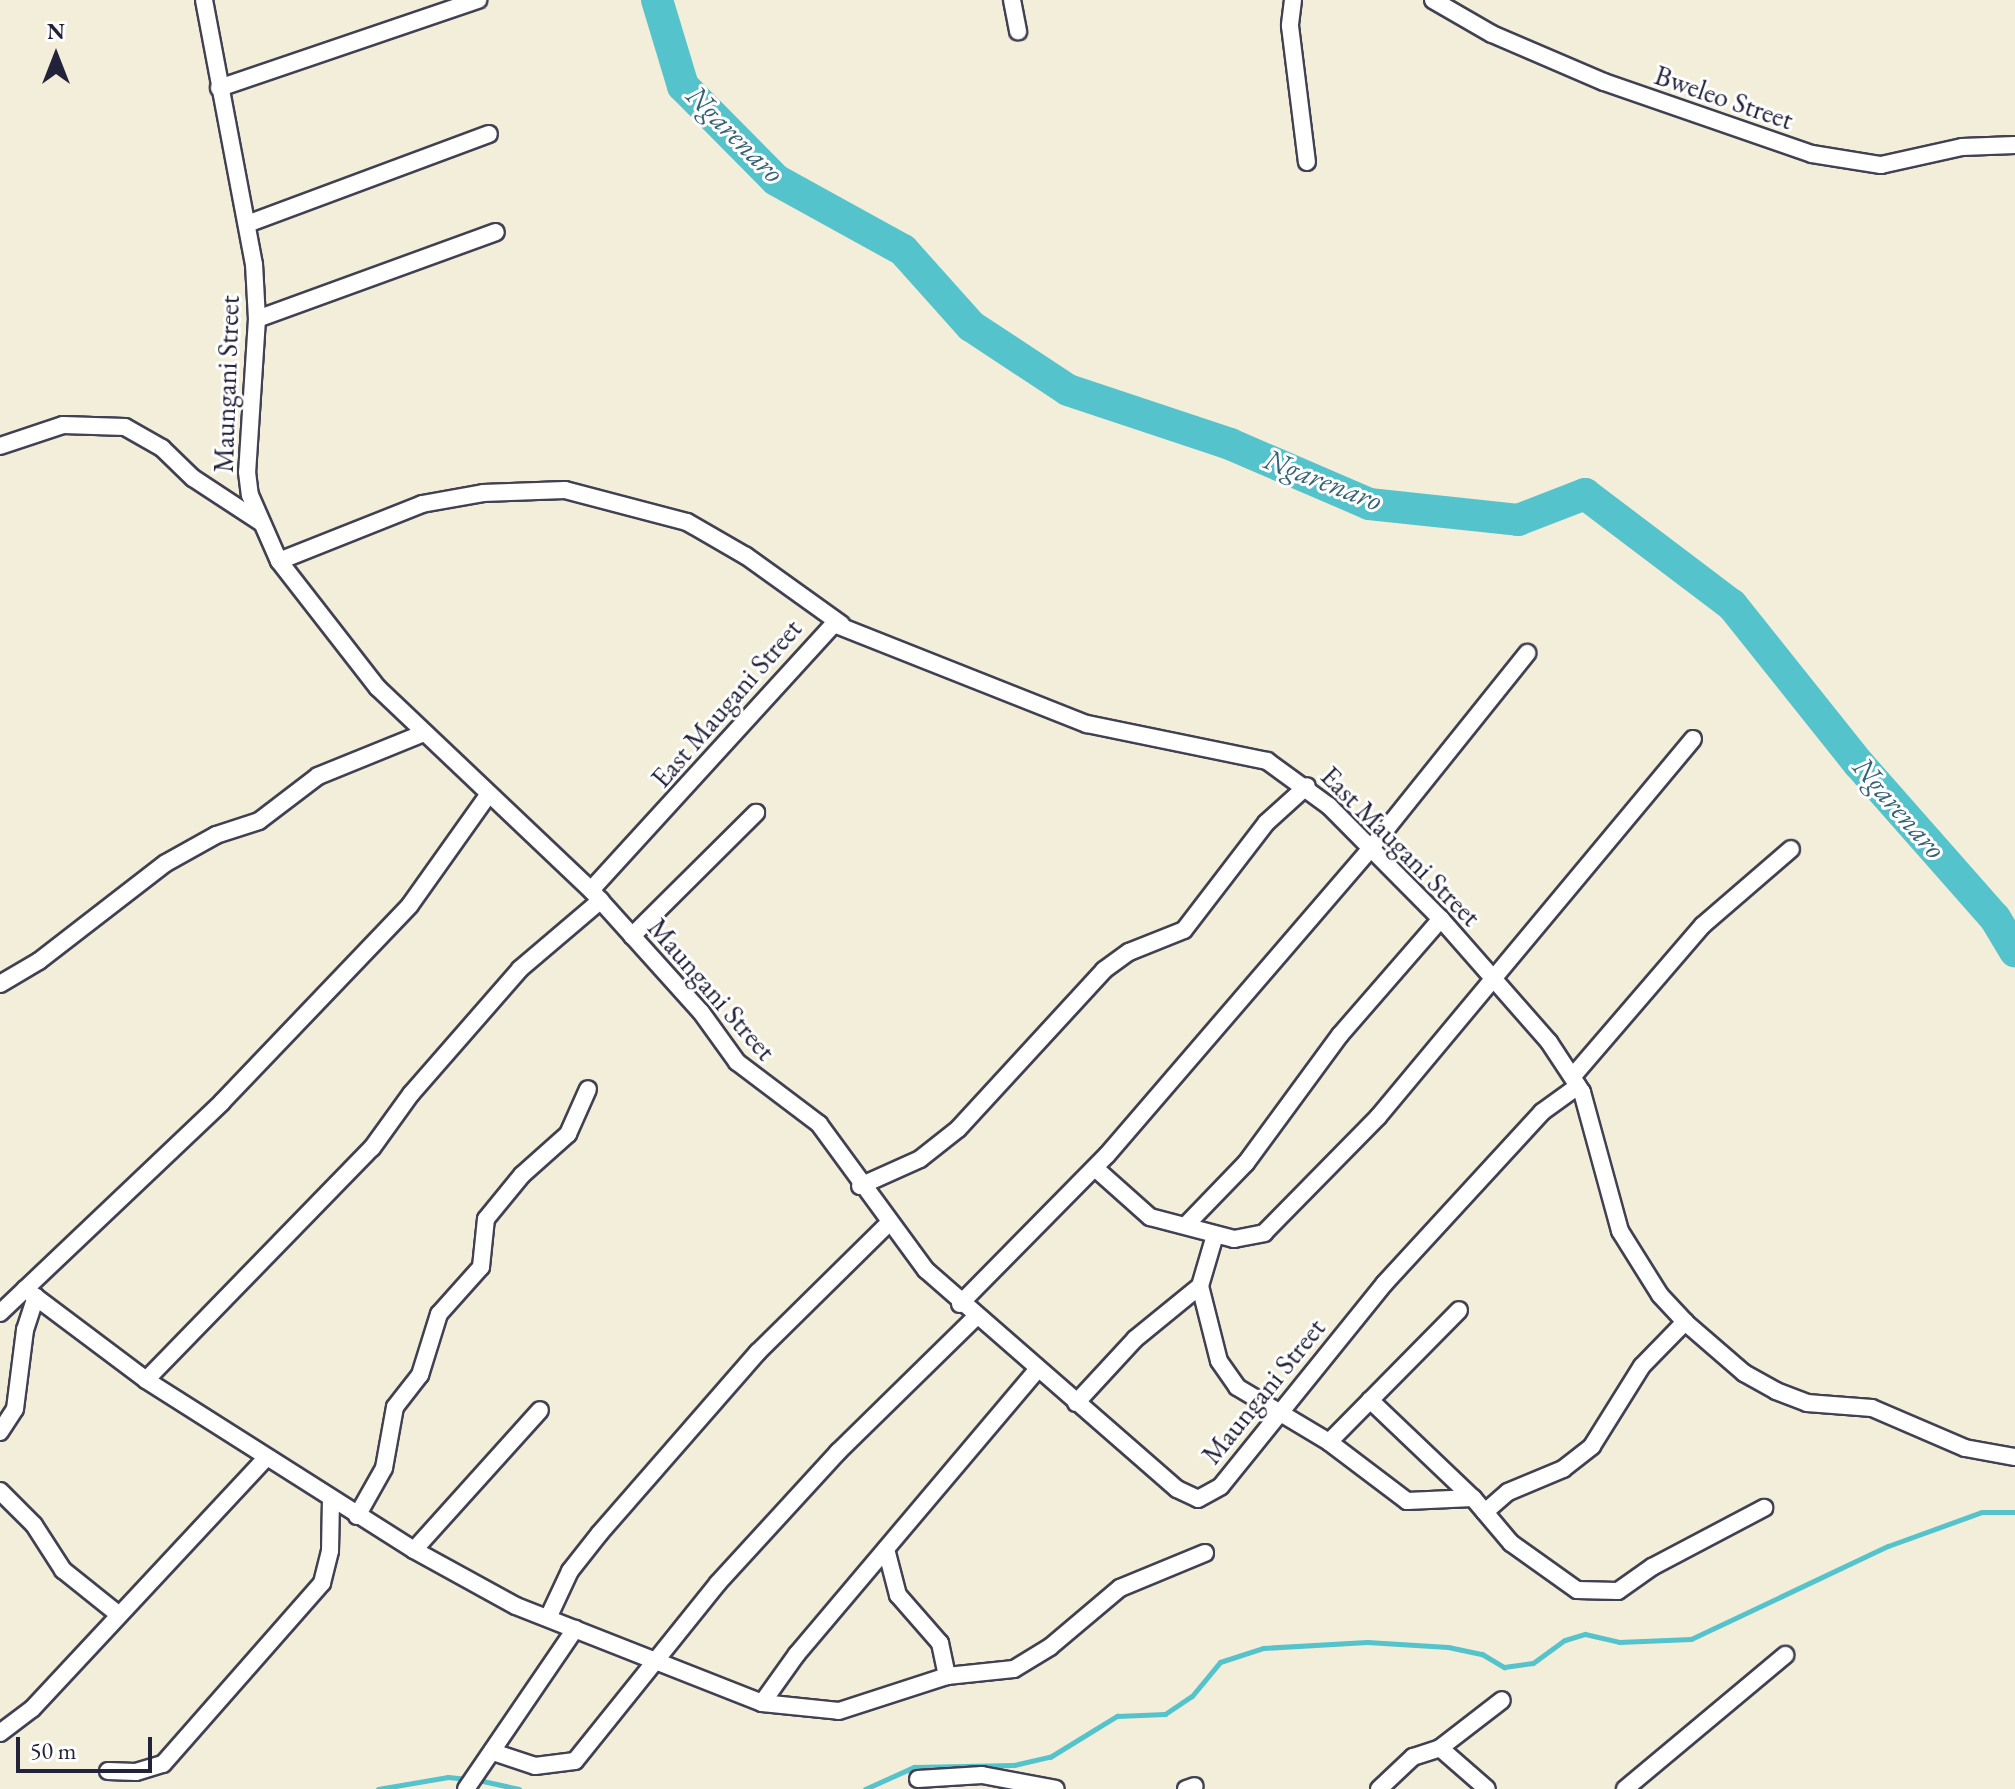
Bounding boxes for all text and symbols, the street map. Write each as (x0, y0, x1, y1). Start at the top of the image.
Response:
north arrow (16, 16, 96, 96)
text: N (47, 17, 65, 46)
street label: Bweleo Street (1650, 58, 1798, 136)
water label: Ngarenaro (679, 78, 791, 190)
street label: Maungani Street (206, 295, 246, 473)
water label: Ngarenaro (1259, 441, 1387, 519)
street label: East Maugani Street (644, 612, 808, 794)
water label: Ngarenaro (1845, 750, 1953, 866)
street label: East Maugani Street (1314, 759, 1488, 933)
street label: Maungani Street (641, 911, 783, 1067)
street label: Maungani Street (1194, 1311, 1332, 1471)
scale bar (20, 1721, 156, 1771)
text: 50 m (30, 1735, 77, 1766)

